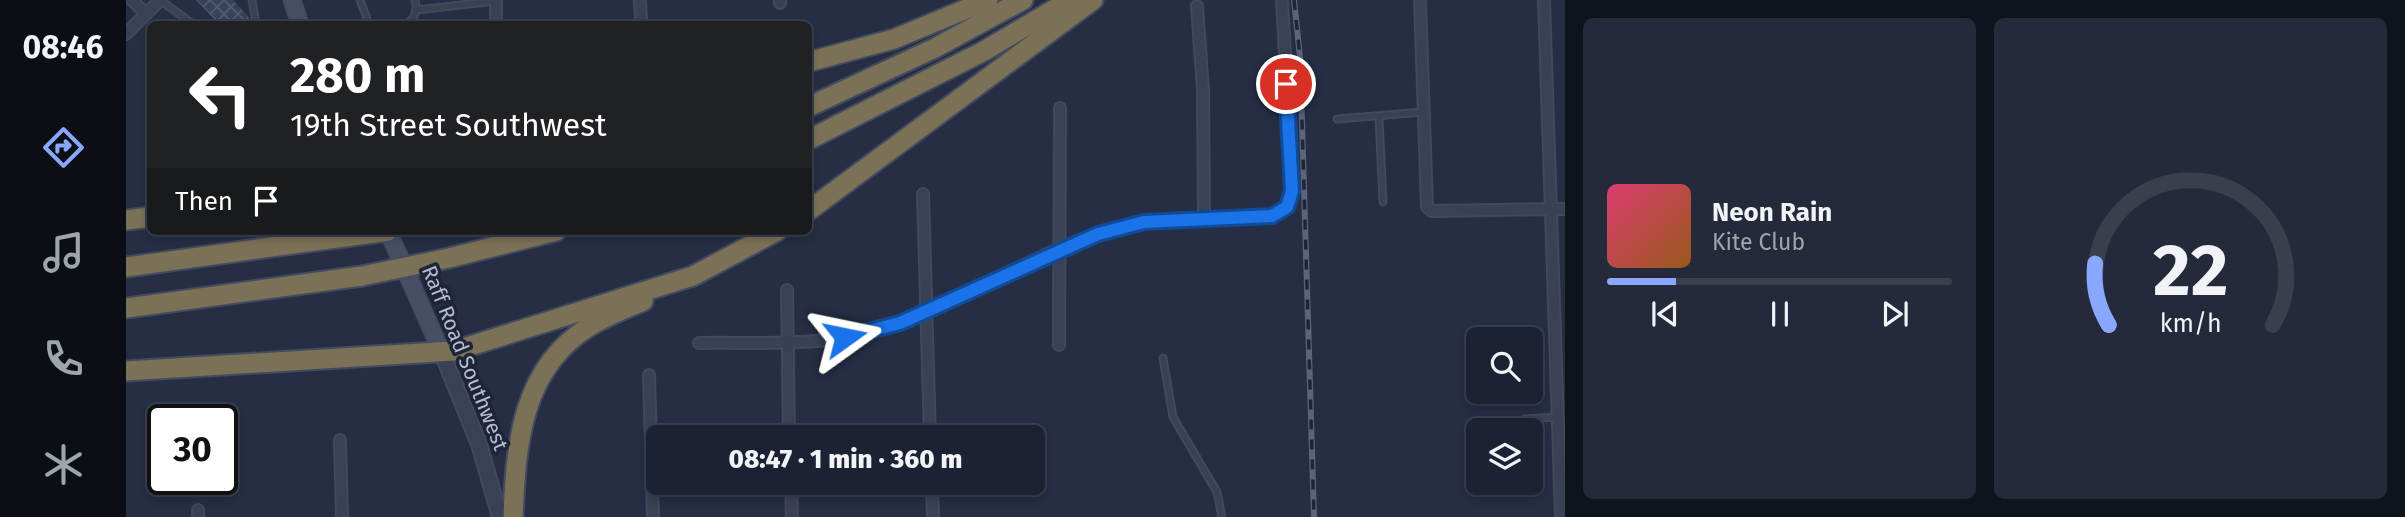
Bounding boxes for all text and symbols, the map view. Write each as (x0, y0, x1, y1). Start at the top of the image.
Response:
text: 08:46 (23, 28, 103, 66)
text: 280 m (290, 46, 426, 105)
icon: left (175, 49, 266, 140)
pin (1256, 54, 1316, 114)
icon: arrive (1267, 65, 1305, 103)
text: 19th Street Southwest (290, 106, 607, 144)
icon: directions (39, 123, 88, 172)
icon: arrive (247, 182, 285, 220)
text: Then (175, 186, 233, 217)
text: Neon Rain (1712, 197, 1832, 228)
text: 22 (2153, 227, 2228, 314)
icon: music (39, 228, 88, 277)
text: Kite Club (1712, 228, 1805, 256)
street label: Raff Road Southwest (416, 262, 514, 455)
icon: previous (1646, 295, 1684, 333)
icon: pause (1761, 295, 1799, 333)
icon: next (1876, 295, 1914, 333)
position arrow (808, 300, 882, 374)
text: km/h (2160, 308, 2221, 338)
map controls (1466, 327, 1543, 495)
button: search (1466, 327, 1543, 404)
icon: phone (39, 334, 88, 383)
speed limit sign: 30 (147, 404, 238, 495)
button: layers (1466, 418, 1543, 495)
icon: climate (39, 440, 88, 489)
text: 08:47 · 1 min · 360 m (729, 444, 962, 475)

